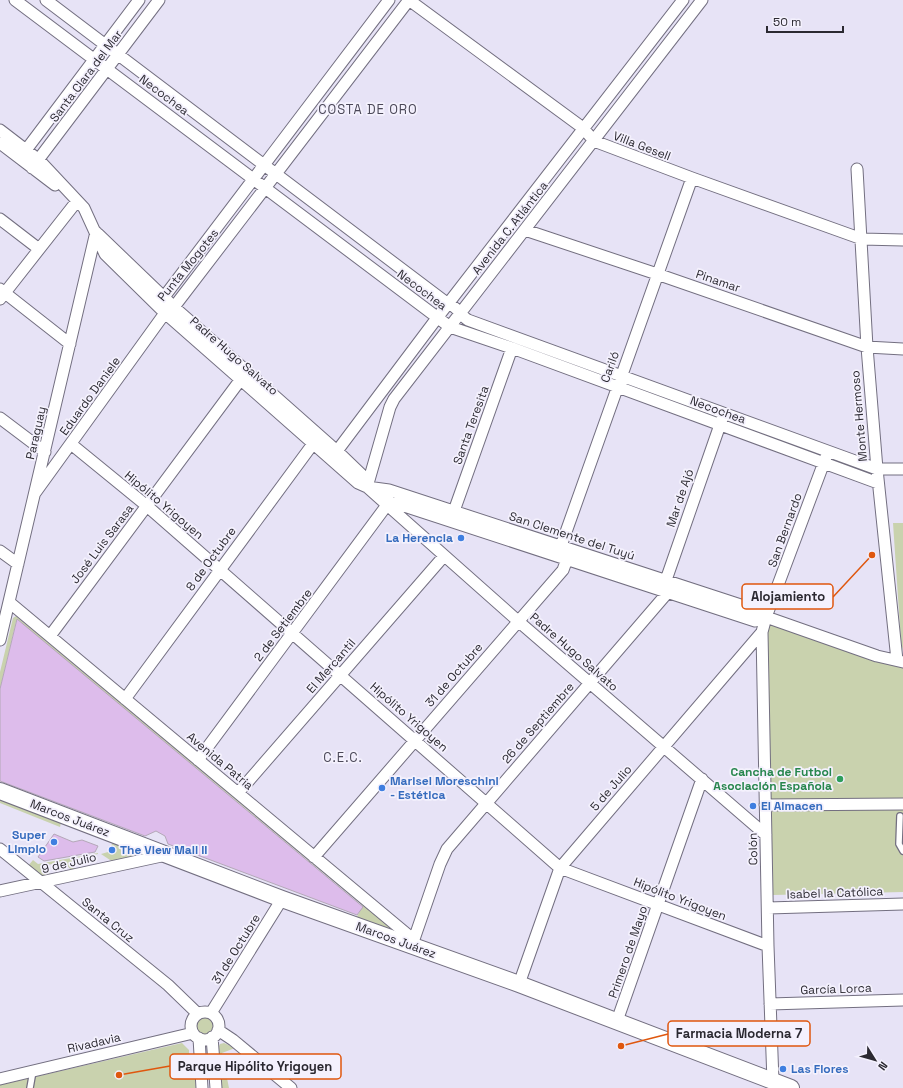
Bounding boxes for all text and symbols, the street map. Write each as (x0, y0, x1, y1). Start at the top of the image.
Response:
scale bar (767, 8, 843, 34)
text: 50 m (773, 14, 801, 30)
street label: Santa Clara del Mar (46, 26, 126, 125)
street label: Necochea (136, 71, 192, 119)
district label: COSTA DE ORO (318, 101, 418, 118)
street label: Villa Gesell (611, 128, 673, 164)
street label: Avenida C. Atlántica (468, 178, 552, 278)
street label: Punta Mogotes (154, 226, 222, 304)
street label: Necochea (394, 266, 450, 314)
street label: Pinamar (694, 266, 743, 296)
street label: Padre Hugo Salvato (186, 313, 282, 399)
street label: Cariló (597, 349, 623, 385)
street label: Eduardo Daniele (56, 353, 124, 439)
street label: Monte Hermoso (847, 370, 871, 462)
street label: Santa Teresita (449, 383, 493, 467)
street label: Necochea (688, 393, 748, 428)
street label: Paraguay (22, 405, 50, 461)
street label: Hipólito Yrigoyen (121, 467, 207, 543)
street label: Mar de Ajó (663, 467, 697, 529)
street label: San Bernardo (764, 491, 806, 569)
street label: José Luis Sarasa (67, 501, 137, 587)
street label: San Clemente del Tuyú (507, 508, 637, 564)
street label: 8 de Octubre (182, 524, 240, 594)
place label: La Herencia (386, 530, 453, 546)
marker: La Herencia (456, 533, 466, 543)
callout: Alojamiento (742, 584, 833, 609)
street label: 2 de Setiembre (250, 585, 316, 665)
text: Alojamiento (751, 588, 825, 605)
street label: Padre Hugo Salvato (526, 609, 622, 695)
street label: El Mercantil (303, 635, 359, 697)
street label: 31 de Octubre (422, 640, 486, 710)
street label: Hipólito Yrigoyen (367, 679, 451, 755)
street label: 26 de Septiembre (498, 679, 578, 767)
street label: Avenida Patria (183, 728, 257, 794)
district label: C.E.C. (323, 749, 363, 766)
street label: 5 de Julio (587, 762, 635, 814)
place label: Cancha de Futbol Asociación Española (713, 764, 832, 794)
place label: Marisel Moreschini - Estética (390, 773, 499, 803)
marker: Cancha de Futbol Asociación Española (835, 774, 845, 784)
marker: Marisel Moreschini - Estética (377, 783, 387, 793)
street label: Marcos Juárez (28, 795, 112, 841)
place label: El Almacen (761, 798, 823, 814)
marker: El Almacen (748, 801, 758, 811)
place label: Super Limpio (8, 827, 46, 857)
street label: Colón (745, 832, 761, 866)
marker: Super Limpio (49, 837, 59, 847)
place label: The View Mall II (120, 842, 208, 858)
marker: The View Mall II (107, 845, 117, 855)
street label: 9 de Julio (40, 849, 98, 877)
street label: Hipólito Yrigoyen (631, 874, 729, 924)
street label: Isabel la Católica (786, 883, 884, 903)
street label: Santa Cruz (79, 894, 137, 946)
street label: Primero de Mayo (605, 904, 651, 1000)
street label: 31 de Octubre (208, 911, 264, 987)
street label: Marcos Juárez (354, 918, 438, 962)
street label: García Lorca (800, 980, 872, 998)
callout: Farmacia Moderna 7 (668, 1021, 810, 1046)
text: Farmacia Moderna 7 (676, 1025, 802, 1042)
street label: Rivadavia (66, 1029, 122, 1057)
north arrow (855, 1040, 895, 1080)
callout: Parque Hipólito Yrigoyen (170, 1054, 341, 1079)
text: Parque Hipólito Yrigoyen (178, 1058, 332, 1075)
text: N (875, 1059, 891, 1073)
place label: Las Flores (791, 1061, 848, 1077)
marker: Las Flores (778, 1064, 788, 1074)

